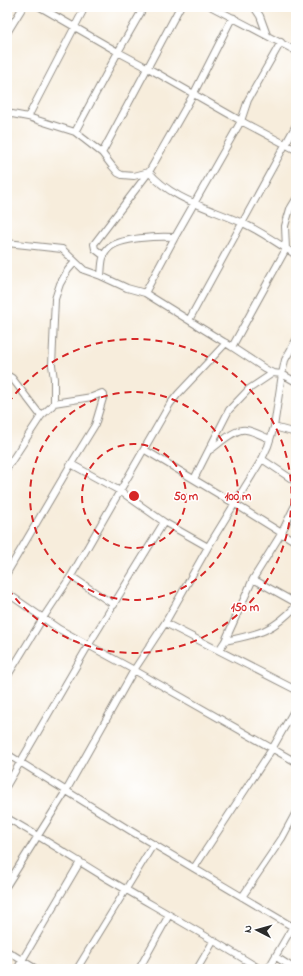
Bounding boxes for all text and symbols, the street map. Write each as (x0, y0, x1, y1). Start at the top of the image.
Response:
text: 50 m (174, 488, 199, 506)
text: 100 m (225, 488, 252, 506)
centre of rings (127, 489, 141, 503)
text: 150 m (231, 599, 260, 617)
north arrow (237, 910, 277, 950)
text: N (240, 925, 256, 934)

